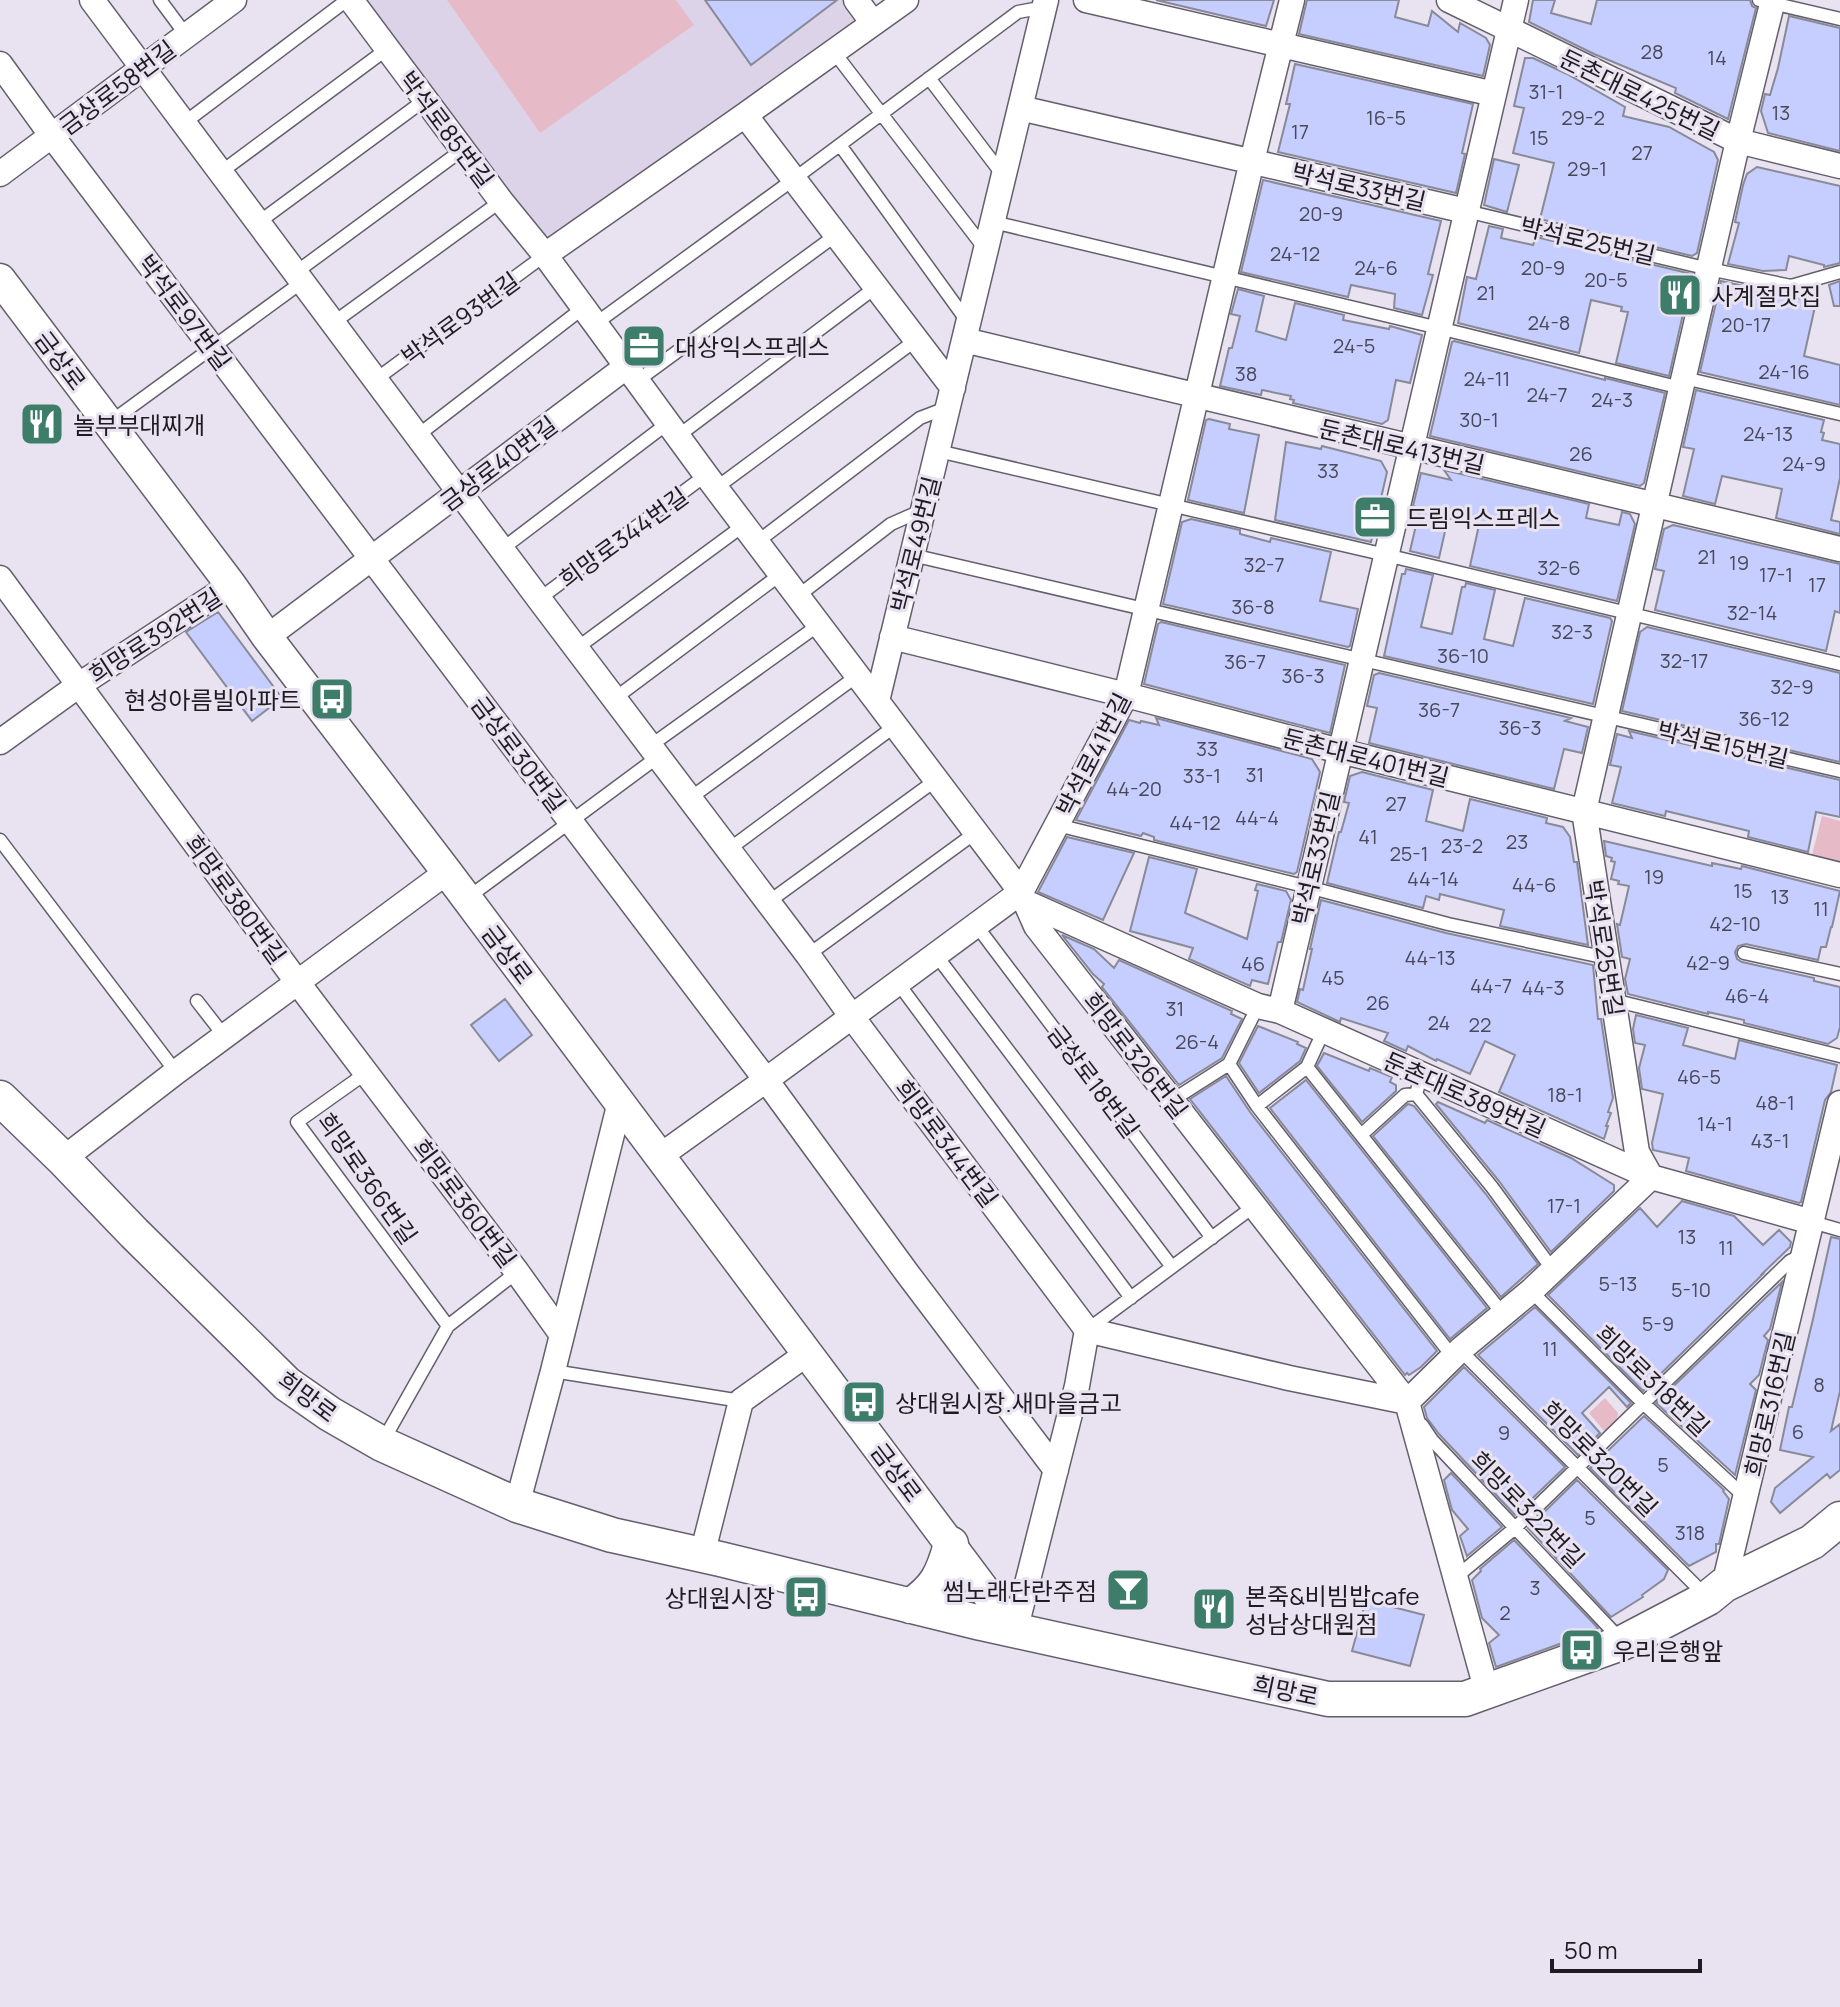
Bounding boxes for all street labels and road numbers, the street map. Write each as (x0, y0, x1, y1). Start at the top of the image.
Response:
street label: 금상로58번길 (52, 32, 182, 142)
street label: 둔촌대로425번길 (1554, 41, 1726, 147)
street label: 박석로85번길 (392, 64, 502, 194)
street label: 박석로33번길 (1289, 155, 1429, 217)
street label: 박석로25번길 (1517, 208, 1659, 272)
street label: 박석로97번길 (131, 247, 239, 377)
street label: 박석로93번길 (394, 264, 526, 372)
street label: 금상로 (28, 324, 94, 396)
street label: 금상로40번길 (432, 408, 564, 518)
street label: 둔촌대로413번길 (1316, 411, 1488, 481)
street label: 박석로49번길 (882, 472, 948, 616)
street label: 희망로344번길 (552, 479, 694, 595)
street label: 희망로392번길 (82, 580, 228, 690)
street label: 박석로41번길 (1048, 687, 1138, 821)
street label: 금상로30번길 (464, 689, 574, 819)
street label: 박석로15번길 (1654, 713, 1792, 775)
street label: 둔촌대로401번길 (1279, 720, 1453, 794)
street label: 박석로33번길 (1284, 788, 1346, 928)
street label: 희망로380번길 (178, 828, 294, 970)
street label: 박석로25번길 (1578, 877, 1632, 1019)
street label: 금상로 (475, 918, 541, 990)
street label: 희망로326번길 (1076, 985, 1196, 1125)
street label: 금상로18번길 (1041, 1018, 1147, 1144)
street label: 둔촌대로389번길 (1379, 1043, 1551, 1145)
street label: 희망로344번길 (888, 1072, 1006, 1214)
street label: 희망로366번길 (310, 1106, 426, 1250)
street label: 희망로360번길 (406, 1132, 524, 1274)
street label: 희망로318번길 (1589, 1317, 1717, 1443)
street label: 희망로316번길 (1738, 1329, 1800, 1479)
street label: 희망로 (272, 1363, 344, 1429)
street label: 희망로320번길 (1535, 1393, 1665, 1523)
street label: 금상로 (864, 1436, 930, 1508)
street label: 희망로322번길 (1464, 1443, 1592, 1575)
street label: 희망로 (1250, 1667, 1322, 1713)

